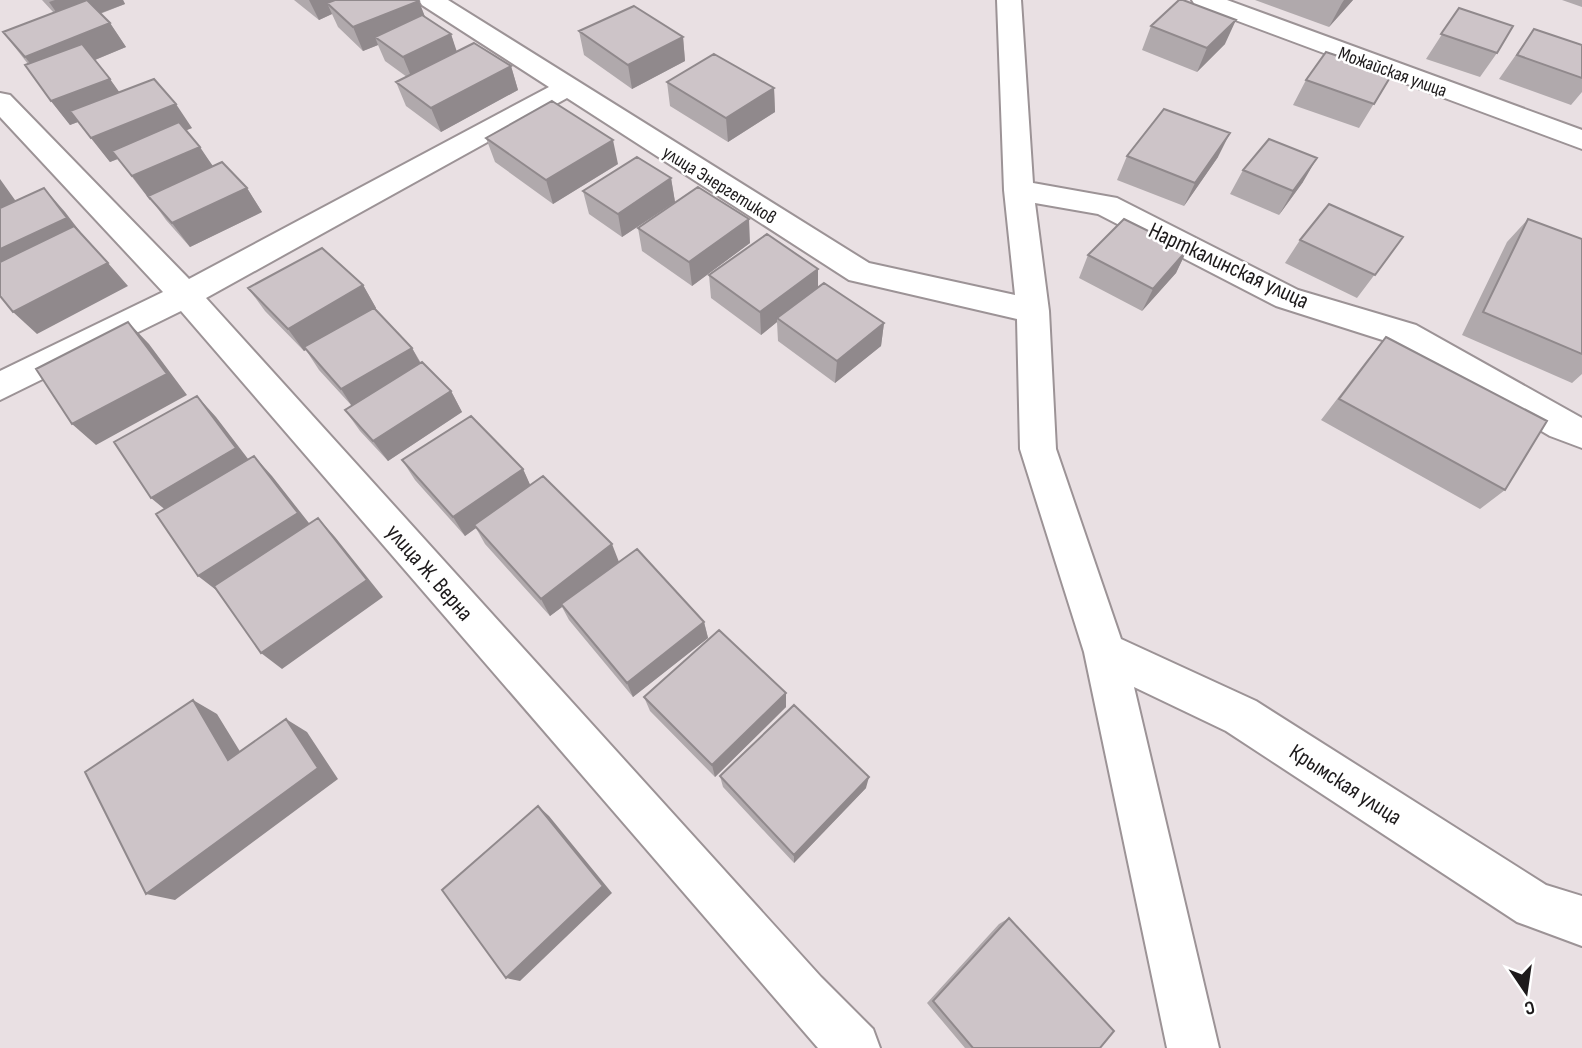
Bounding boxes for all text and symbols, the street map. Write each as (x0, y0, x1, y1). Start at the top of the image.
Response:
street label: Можайская улица (1335, 42, 1450, 103)
street label: улица Энергетиков (658, 141, 780, 229)
street label: Нарткалинская улица (1144, 217, 1313, 315)
street label: улица Ж. Верна (380, 519, 479, 627)
street label: Крымская улица (1284, 738, 1407, 832)
north arrow (1491, 957, 1561, 1027)
text: С (1522, 995, 1537, 1019)

